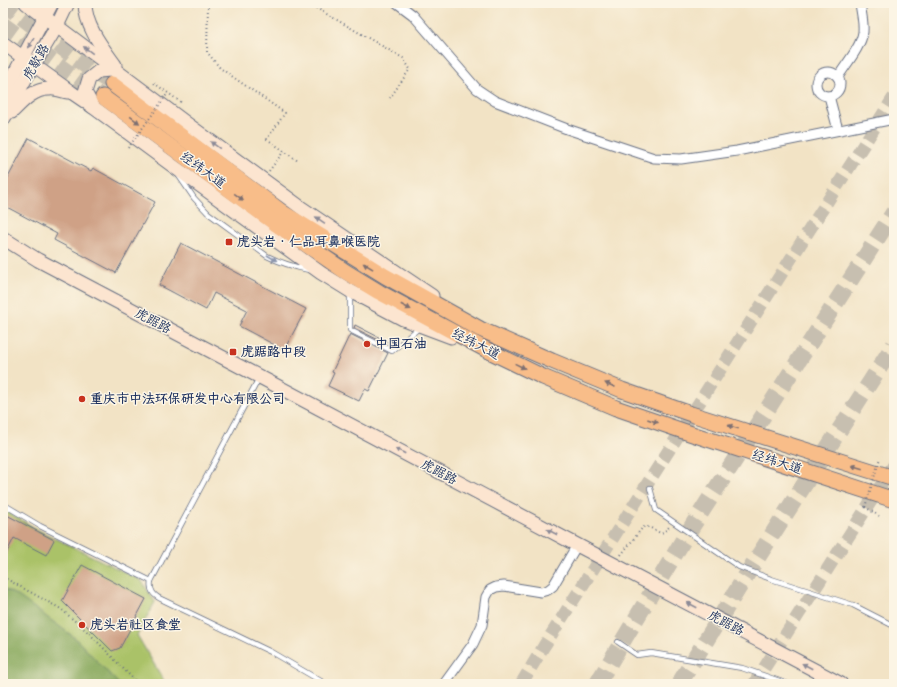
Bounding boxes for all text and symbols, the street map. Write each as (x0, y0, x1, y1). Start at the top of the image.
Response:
one-way arrow (28, 37, 35, 49)
street label: 虎歇路 (18, 41, 54, 83)
one-way arrow (83, 46, 94, 54)
one-way arrow (129, 116, 140, 124)
one-way arrow (209, 140, 220, 149)
street label: 经纬大道 (177, 147, 229, 193)
one-way arrow (234, 193, 245, 201)
one-way arrow (315, 216, 325, 224)
place label: 虎头岩‧仁品耳鼻喉医院 (237, 233, 380, 251)
marker: 虎头岩‧仁品耳鼻喉医院 (224, 237, 234, 247)
one-way arrow (266, 254, 278, 261)
one-way arrow (362, 262, 374, 269)
street label: 虎踞路 (132, 304, 174, 338)
one-way arrow (401, 304, 412, 311)
street label: 经纬大道 (449, 324, 503, 364)
place label: 中国石油 (375, 335, 427, 353)
marker: 中国石油 (362, 339, 372, 349)
place label: 虎踞路中段 (241, 343, 306, 361)
marker: 虎踞路中段 (228, 347, 238, 357)
one-way arrow (515, 363, 526, 369)
one-way arrow (603, 382, 615, 388)
place label: 重庆市中法环保研发中心有限公司 (90, 390, 285, 408)
marker: 重庆市中法环保研发中心有限公司 (77, 394, 87, 404)
one-way arrow (648, 418, 660, 424)
one-way arrow (726, 424, 738, 430)
street label: 经纬大道 (749, 445, 805, 479)
one-way arrow (394, 448, 406, 455)
street label: 虎踞路 (418, 455, 460, 489)
one-way arrow (850, 463, 862, 469)
one-way arrow (546, 529, 558, 535)
one-way arrow (686, 602, 698, 609)
street label: 虎踞路 (705, 606, 747, 640)
place label: 虎头岩社区食堂 (90, 616, 181, 634)
marker: 虎头岩社区食堂 (77, 620, 87, 630)
one-way arrow (801, 663, 813, 669)

